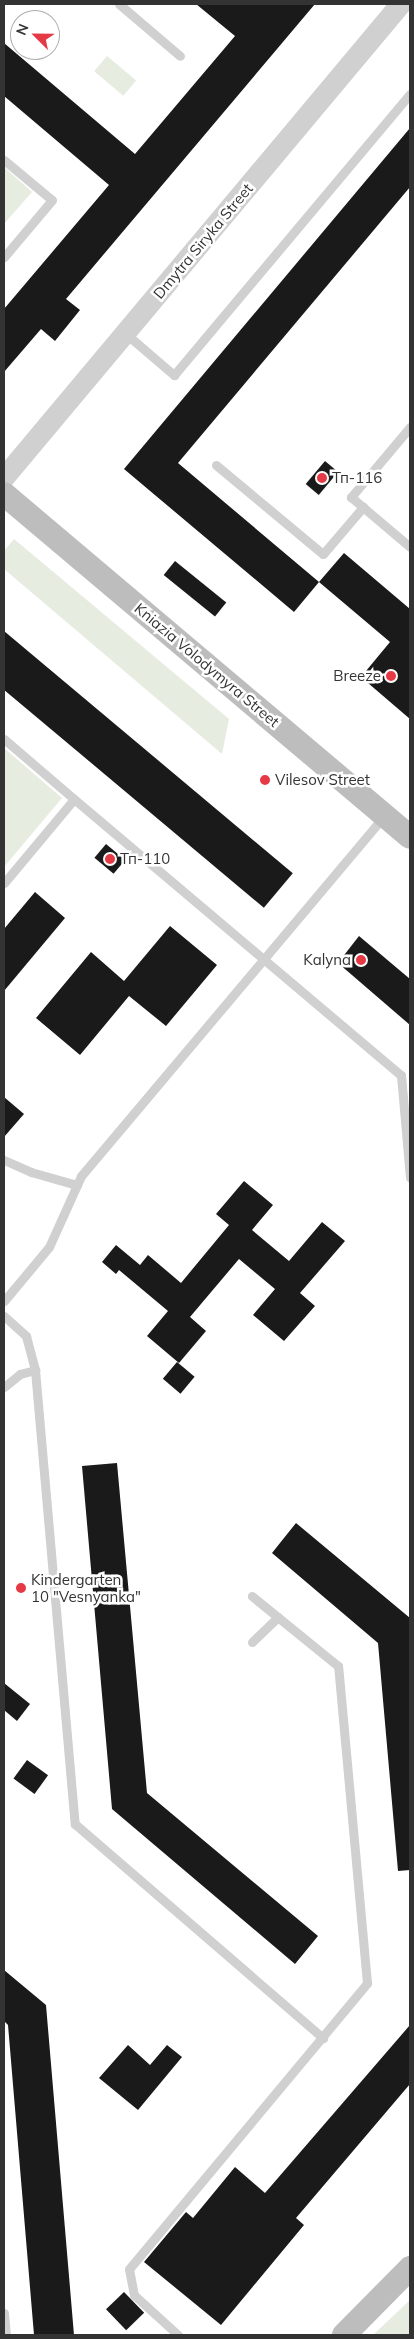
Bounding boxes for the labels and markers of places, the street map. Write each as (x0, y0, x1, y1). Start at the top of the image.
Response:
place label: Тп-116 (332, 469, 382, 487)
marker: Тп-116 (316, 472, 328, 484)
place label: Breeze (333, 667, 381, 685)
marker: Breeze (385, 670, 397, 682)
place label: Vilesov Street (275, 771, 370, 789)
marker: Vilesov Street (259, 774, 271, 786)
place label: Тп-110 (120, 850, 170, 868)
marker: Тп-110 (104, 853, 116, 865)
place label: Kalyna (303, 951, 351, 969)
marker: Kalyna (355, 954, 367, 966)
place label: Kindergarten 10 "Vesnyanka" (31, 1570, 141, 1605)
marker: Kindergarten 10 "Vesnyanka" (15, 1582, 27, 1594)

